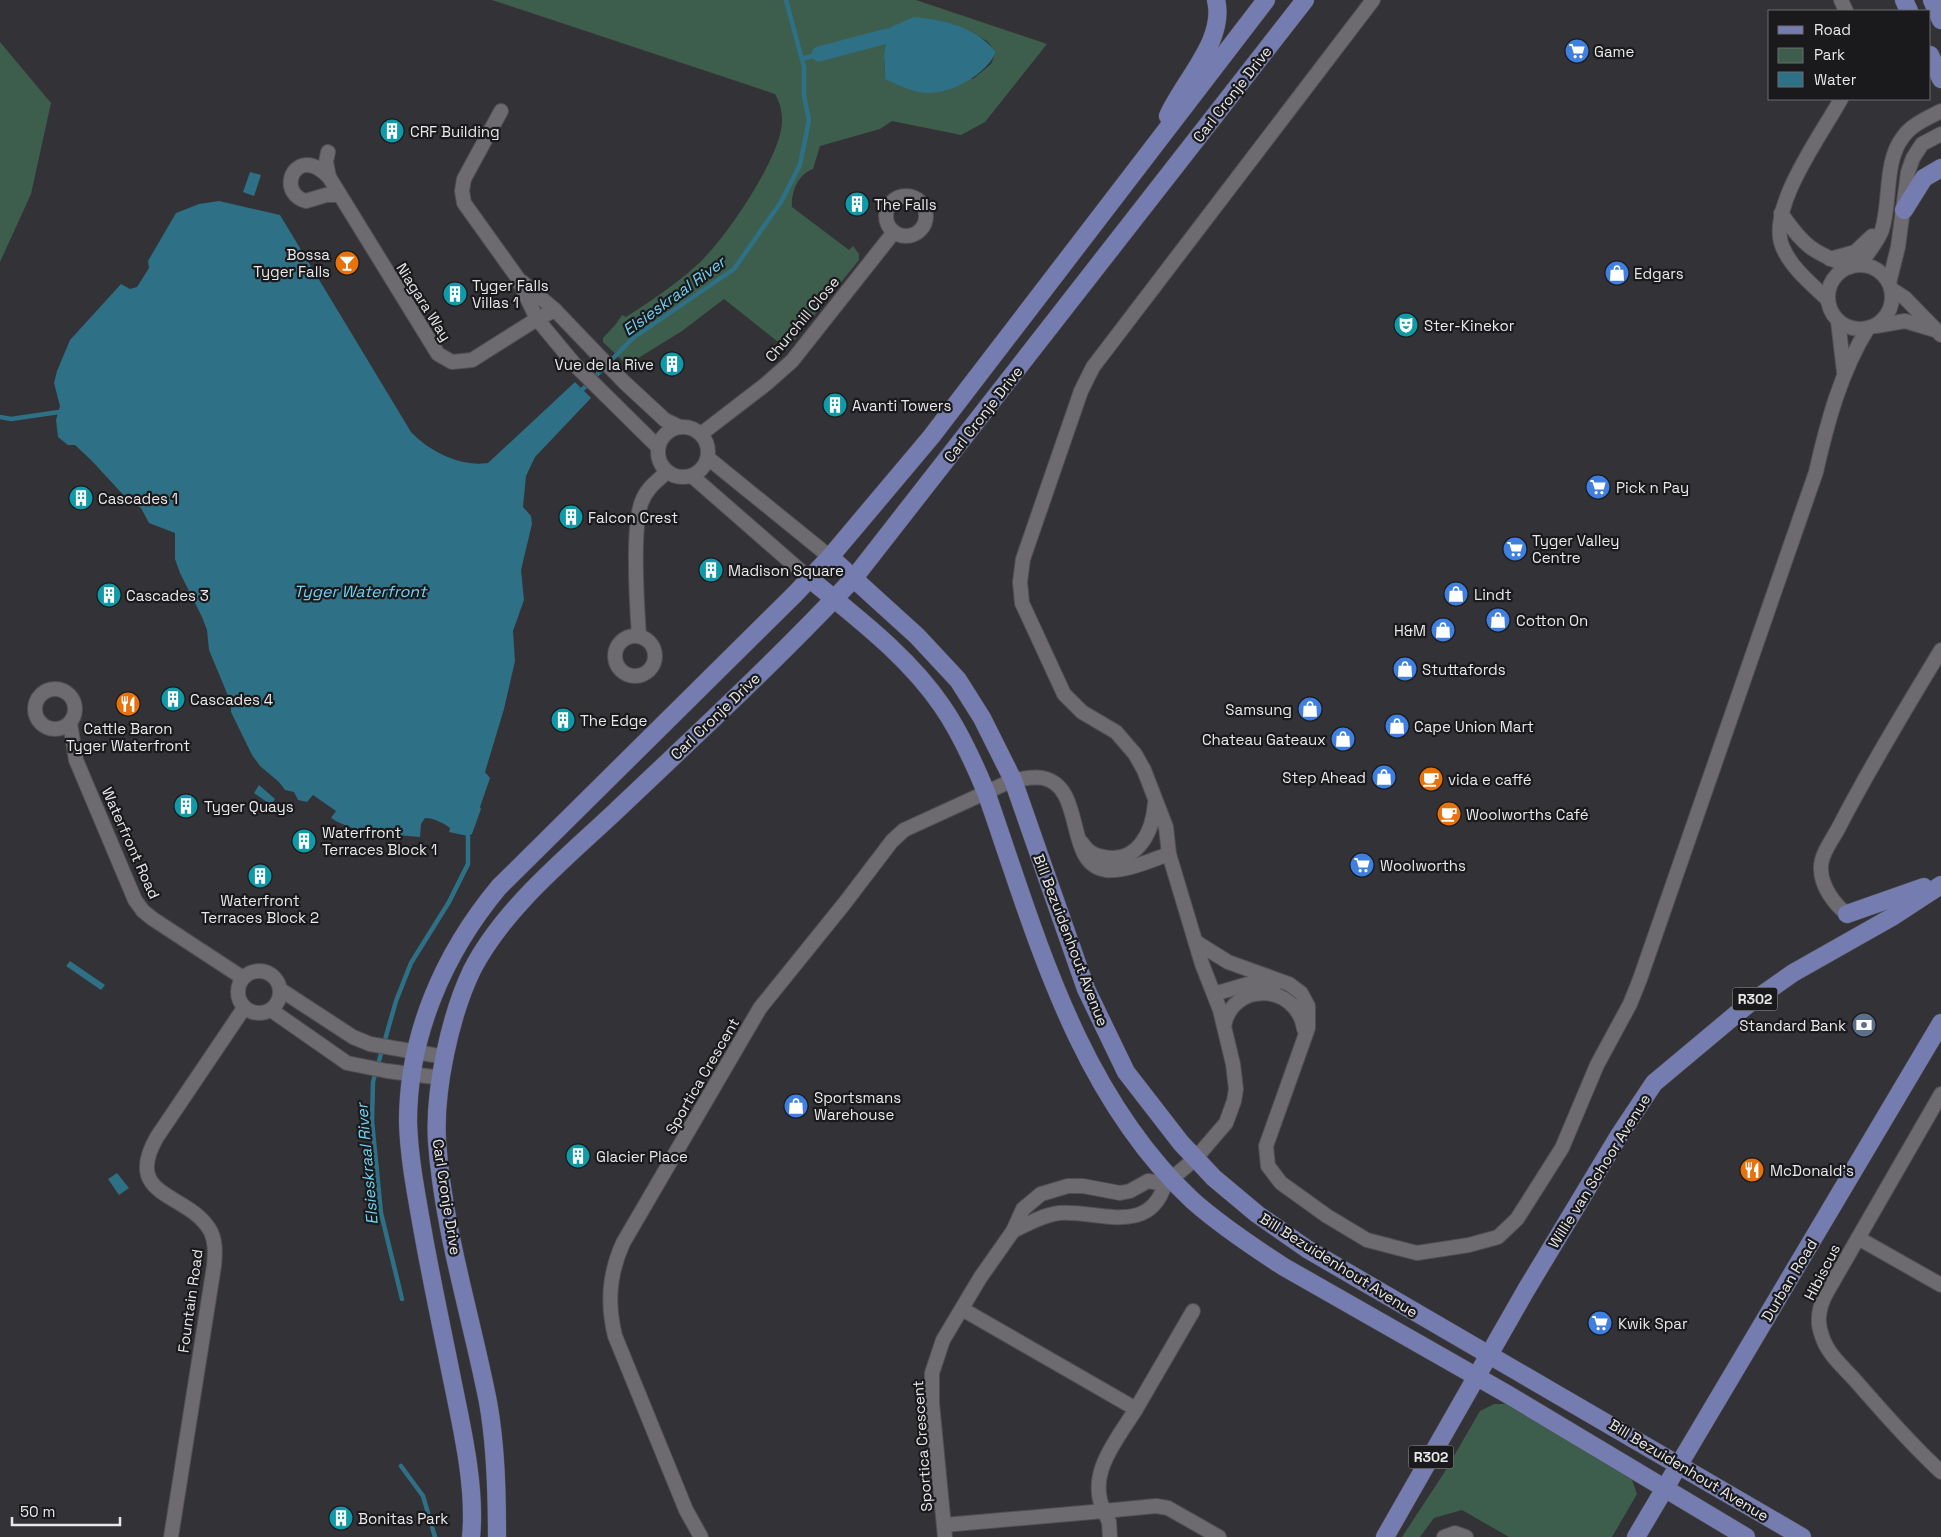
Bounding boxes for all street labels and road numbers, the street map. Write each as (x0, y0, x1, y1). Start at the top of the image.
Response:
street label: Carl Cronje Drive (1188, 42, 1276, 146)
street label: Niagara Way (392, 259, 456, 345)
street label: Churchill Close (761, 272, 843, 366)
street label: Carl Cronje Drive (939, 362, 1027, 466)
street label: Carl Cronje Drive (666, 668, 764, 764)
street label: Waterfront Road (98, 784, 164, 902)
street label: Bill Bezuidenhout Avenue (1029, 851, 1113, 1029)
road number: R302 (1732, 988, 1778, 1011)
street label: Sportica Crescent (661, 1014, 743, 1138)
street label: Willie van Schoor Avenue (1544, 1090, 1654, 1252)
street label: Carl Cronje Drive (428, 1138, 466, 1257)
street label: Bill Bezuidenhout Avenue (1256, 1208, 1422, 1322)
street label: Durban Road (1757, 1235, 1821, 1325)
street label: Hibiscus (1800, 1241, 1844, 1303)
street label: Fountain Road (173, 1248, 207, 1354)
street label: Sportica Crescent (908, 1380, 936, 1512)
street label: Bill Bezuidenhout Avenue (1606, 1415, 1772, 1525)
road number: R302 (1408, 1445, 1454, 1468)

